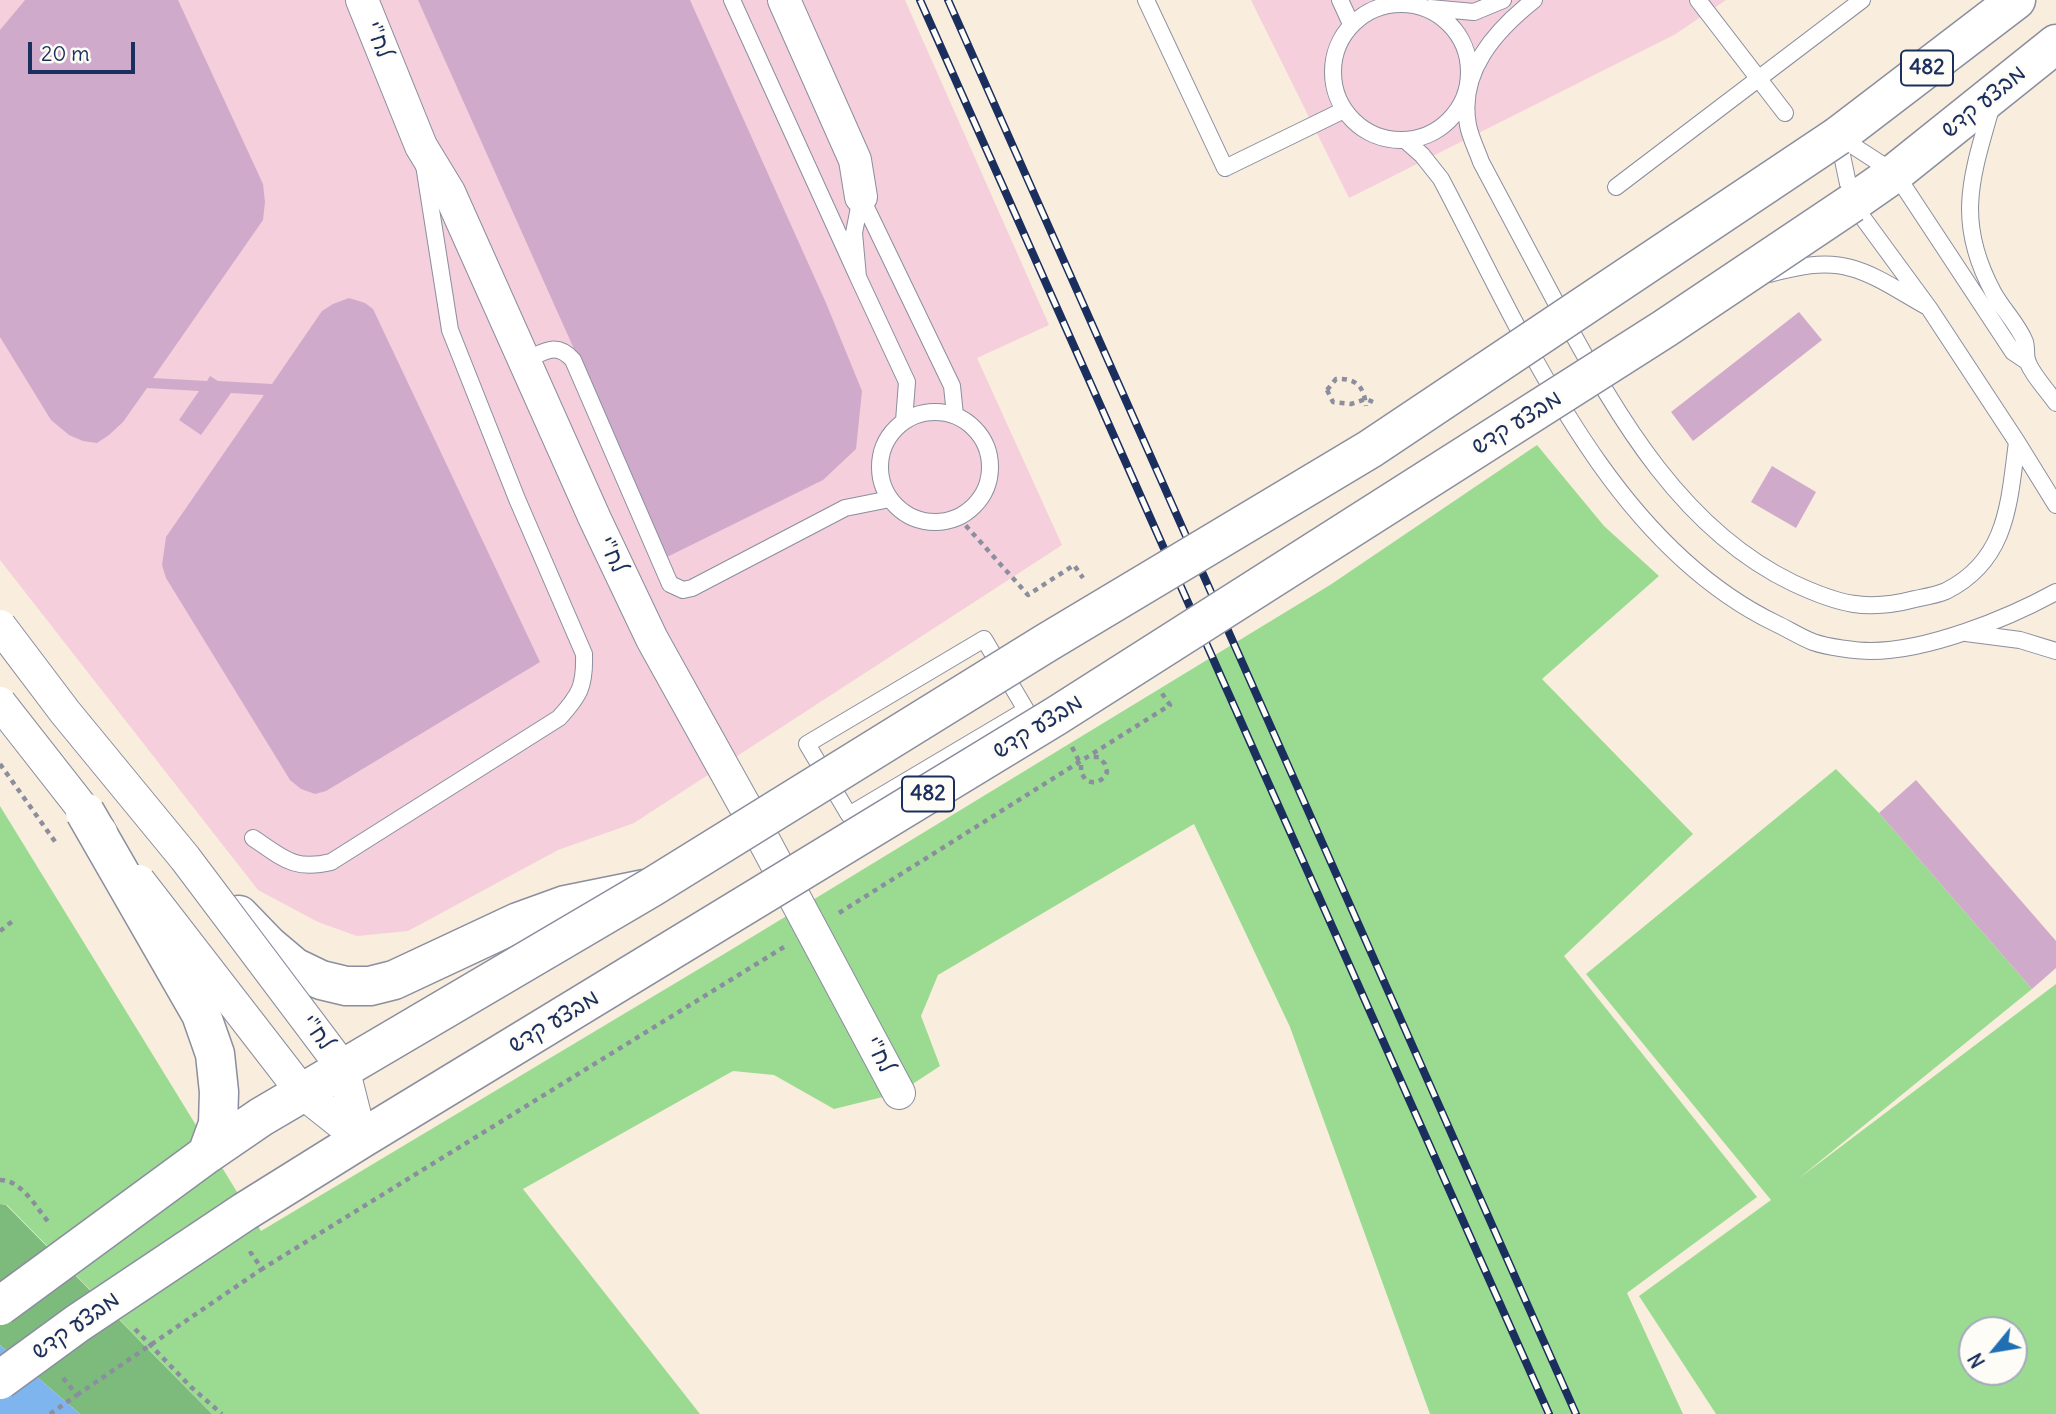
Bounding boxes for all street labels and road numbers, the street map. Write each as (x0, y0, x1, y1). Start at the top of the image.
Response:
street label: לח"י (358, 18, 398, 62)
road number: 482 (1901, 50, 1953, 86)
street label: מבצע קדש (1936, 60, 2032, 144)
street label: מבצע קדש (1467, 385, 1567, 461)
street label: לח"י (591, 532, 633, 578)
street label: מבצע קדש (988, 689, 1088, 765)
road number: 482 (902, 776, 954, 812)
street label: מבצע קדש (504, 984, 604, 1060)
street label: לח"י (295, 1010, 339, 1056)
street label: לח"י (858, 1032, 900, 1078)
street label: מבצע קדש (27, 1286, 125, 1366)

